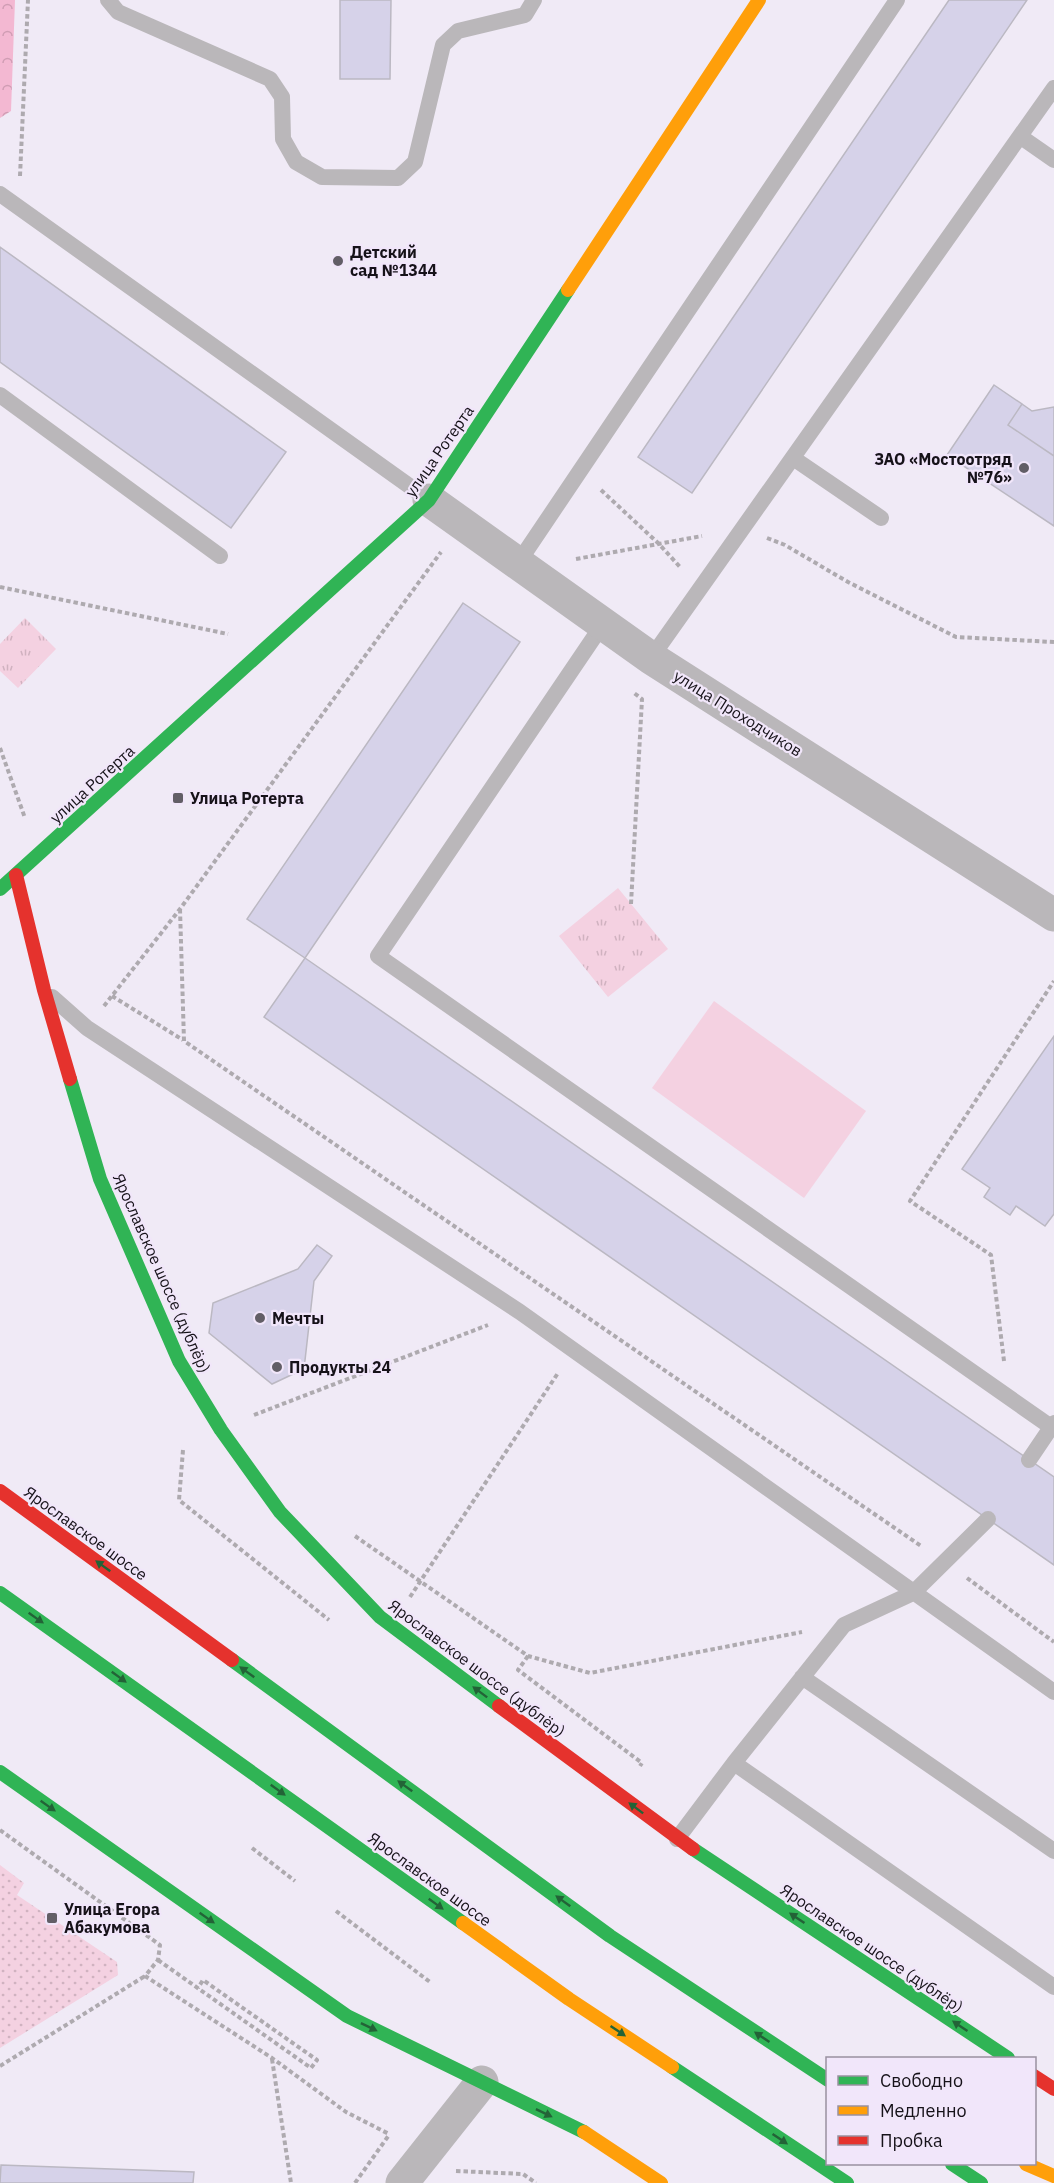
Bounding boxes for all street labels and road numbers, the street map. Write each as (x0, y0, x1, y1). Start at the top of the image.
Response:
street label: улица Ротерта (400, 401, 478, 501)
street label: улица Проходчиков (670, 665, 806, 761)
street label: улица Ротерта (45, 740, 139, 827)
street label: Ярославское шоссе (дублёр) (109, 1170, 215, 1376)
street label: Ярославское шоссе (20, 1482, 152, 1585)
street label: Ярославское шоссе (дублёр) (385, 1595, 569, 1741)
street label: Ярославское шоссе (364, 1828, 496, 1931)
street label: Ярославское шоссе (дублёр) (777, 1879, 967, 2017)

